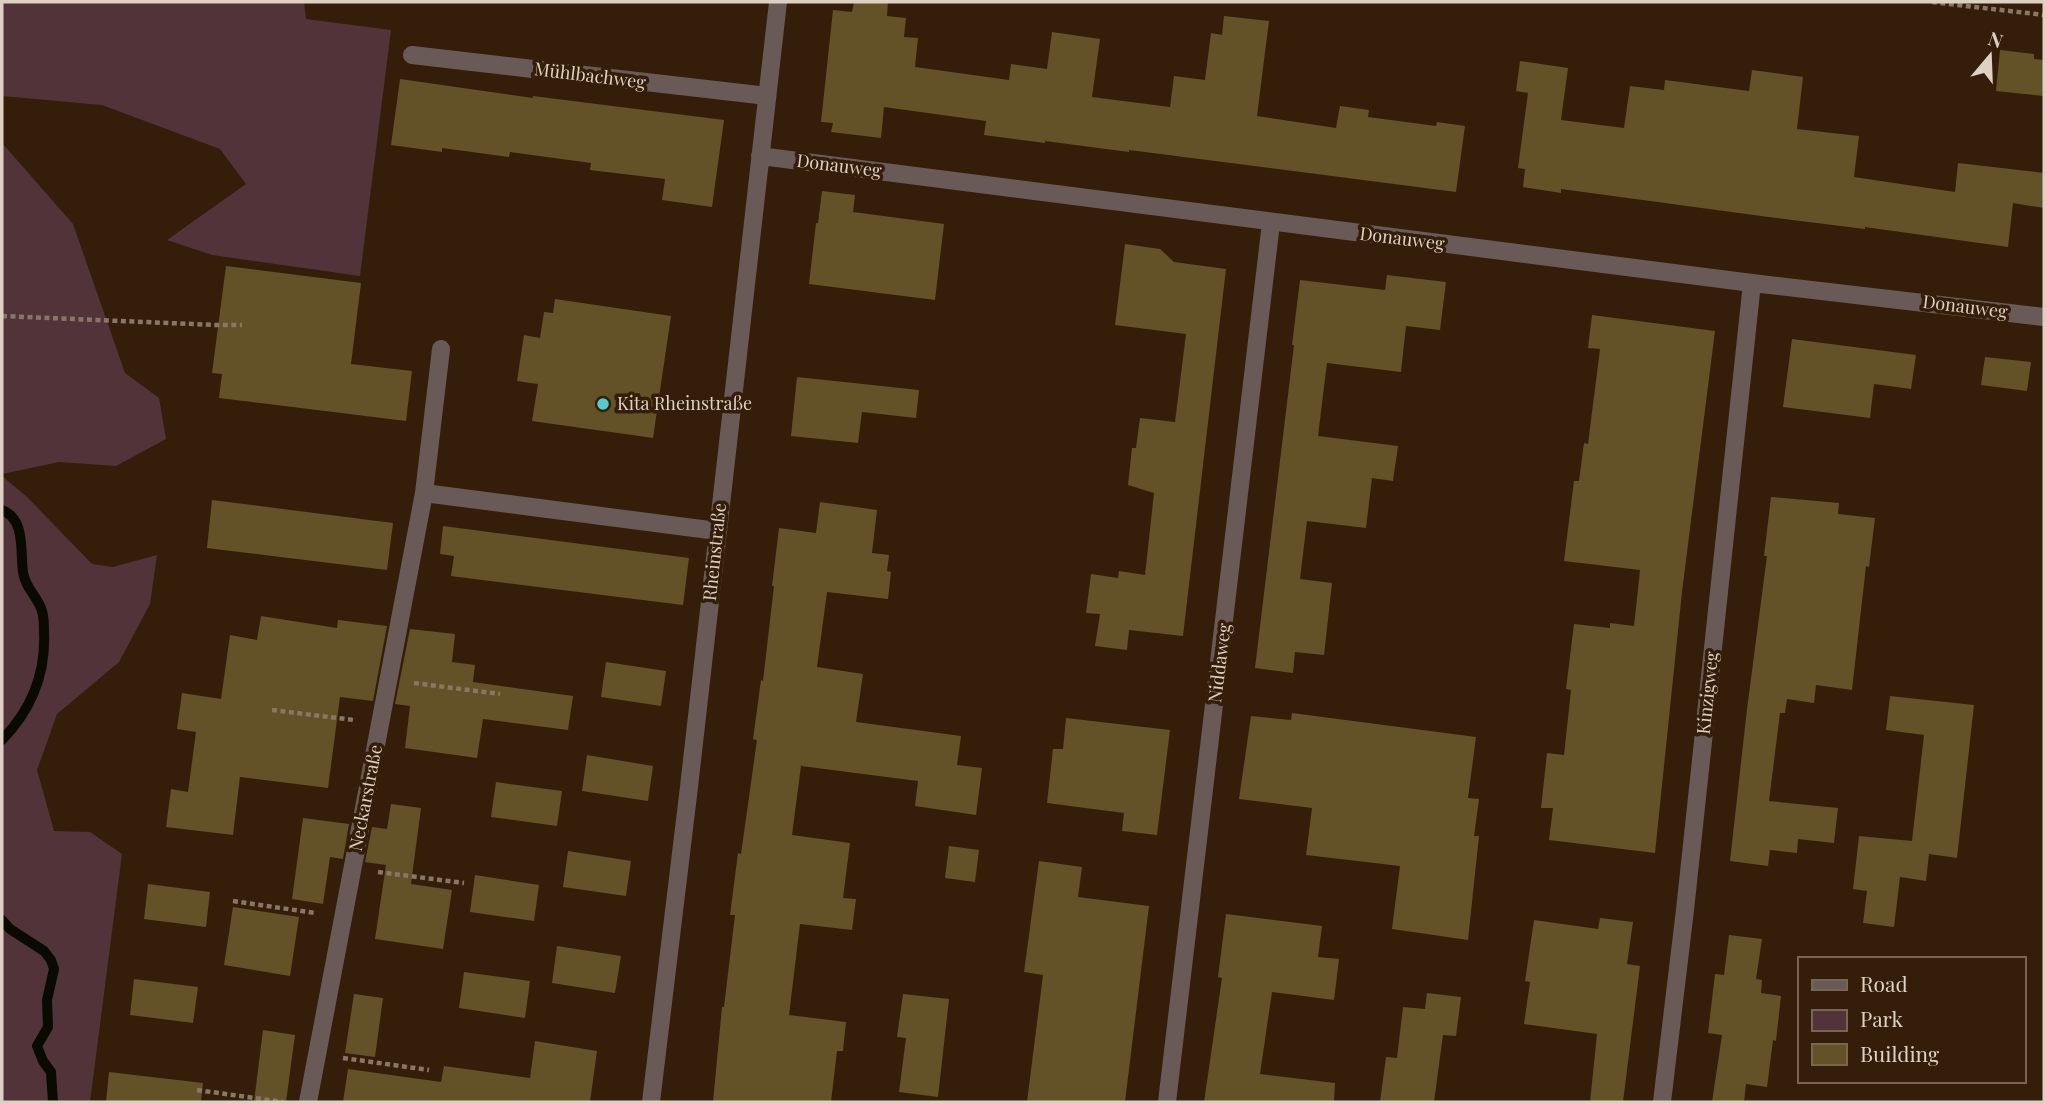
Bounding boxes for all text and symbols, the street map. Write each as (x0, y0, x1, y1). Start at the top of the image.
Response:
north arrow (1955, 21, 2025, 91)
text: N (1985, 24, 2007, 54)
street label: Mühlbachweg (533, 56, 648, 94)
street label: Donauweg (795, 148, 883, 182)
street label: Donauweg (1358, 221, 1446, 255)
street label: Donauweg (1921, 289, 2009, 323)
place label: Kita Rheinstraße (617, 391, 752, 415)
marker: Kita Rheinstraße (595, 396, 611, 412)
street label: Rheinstraße (697, 502, 731, 602)
street label: Niddaweg (1202, 621, 1236, 704)
street label: Kinzigweg (1691, 650, 1723, 736)
street label: Neckarstraße (343, 743, 387, 853)
legend (1798, 957, 2025, 1083)
text: Road (1860, 969, 1908, 997)
text: Park (1860, 1004, 1904, 1032)
text: Building (1860, 1039, 1939, 1067)

